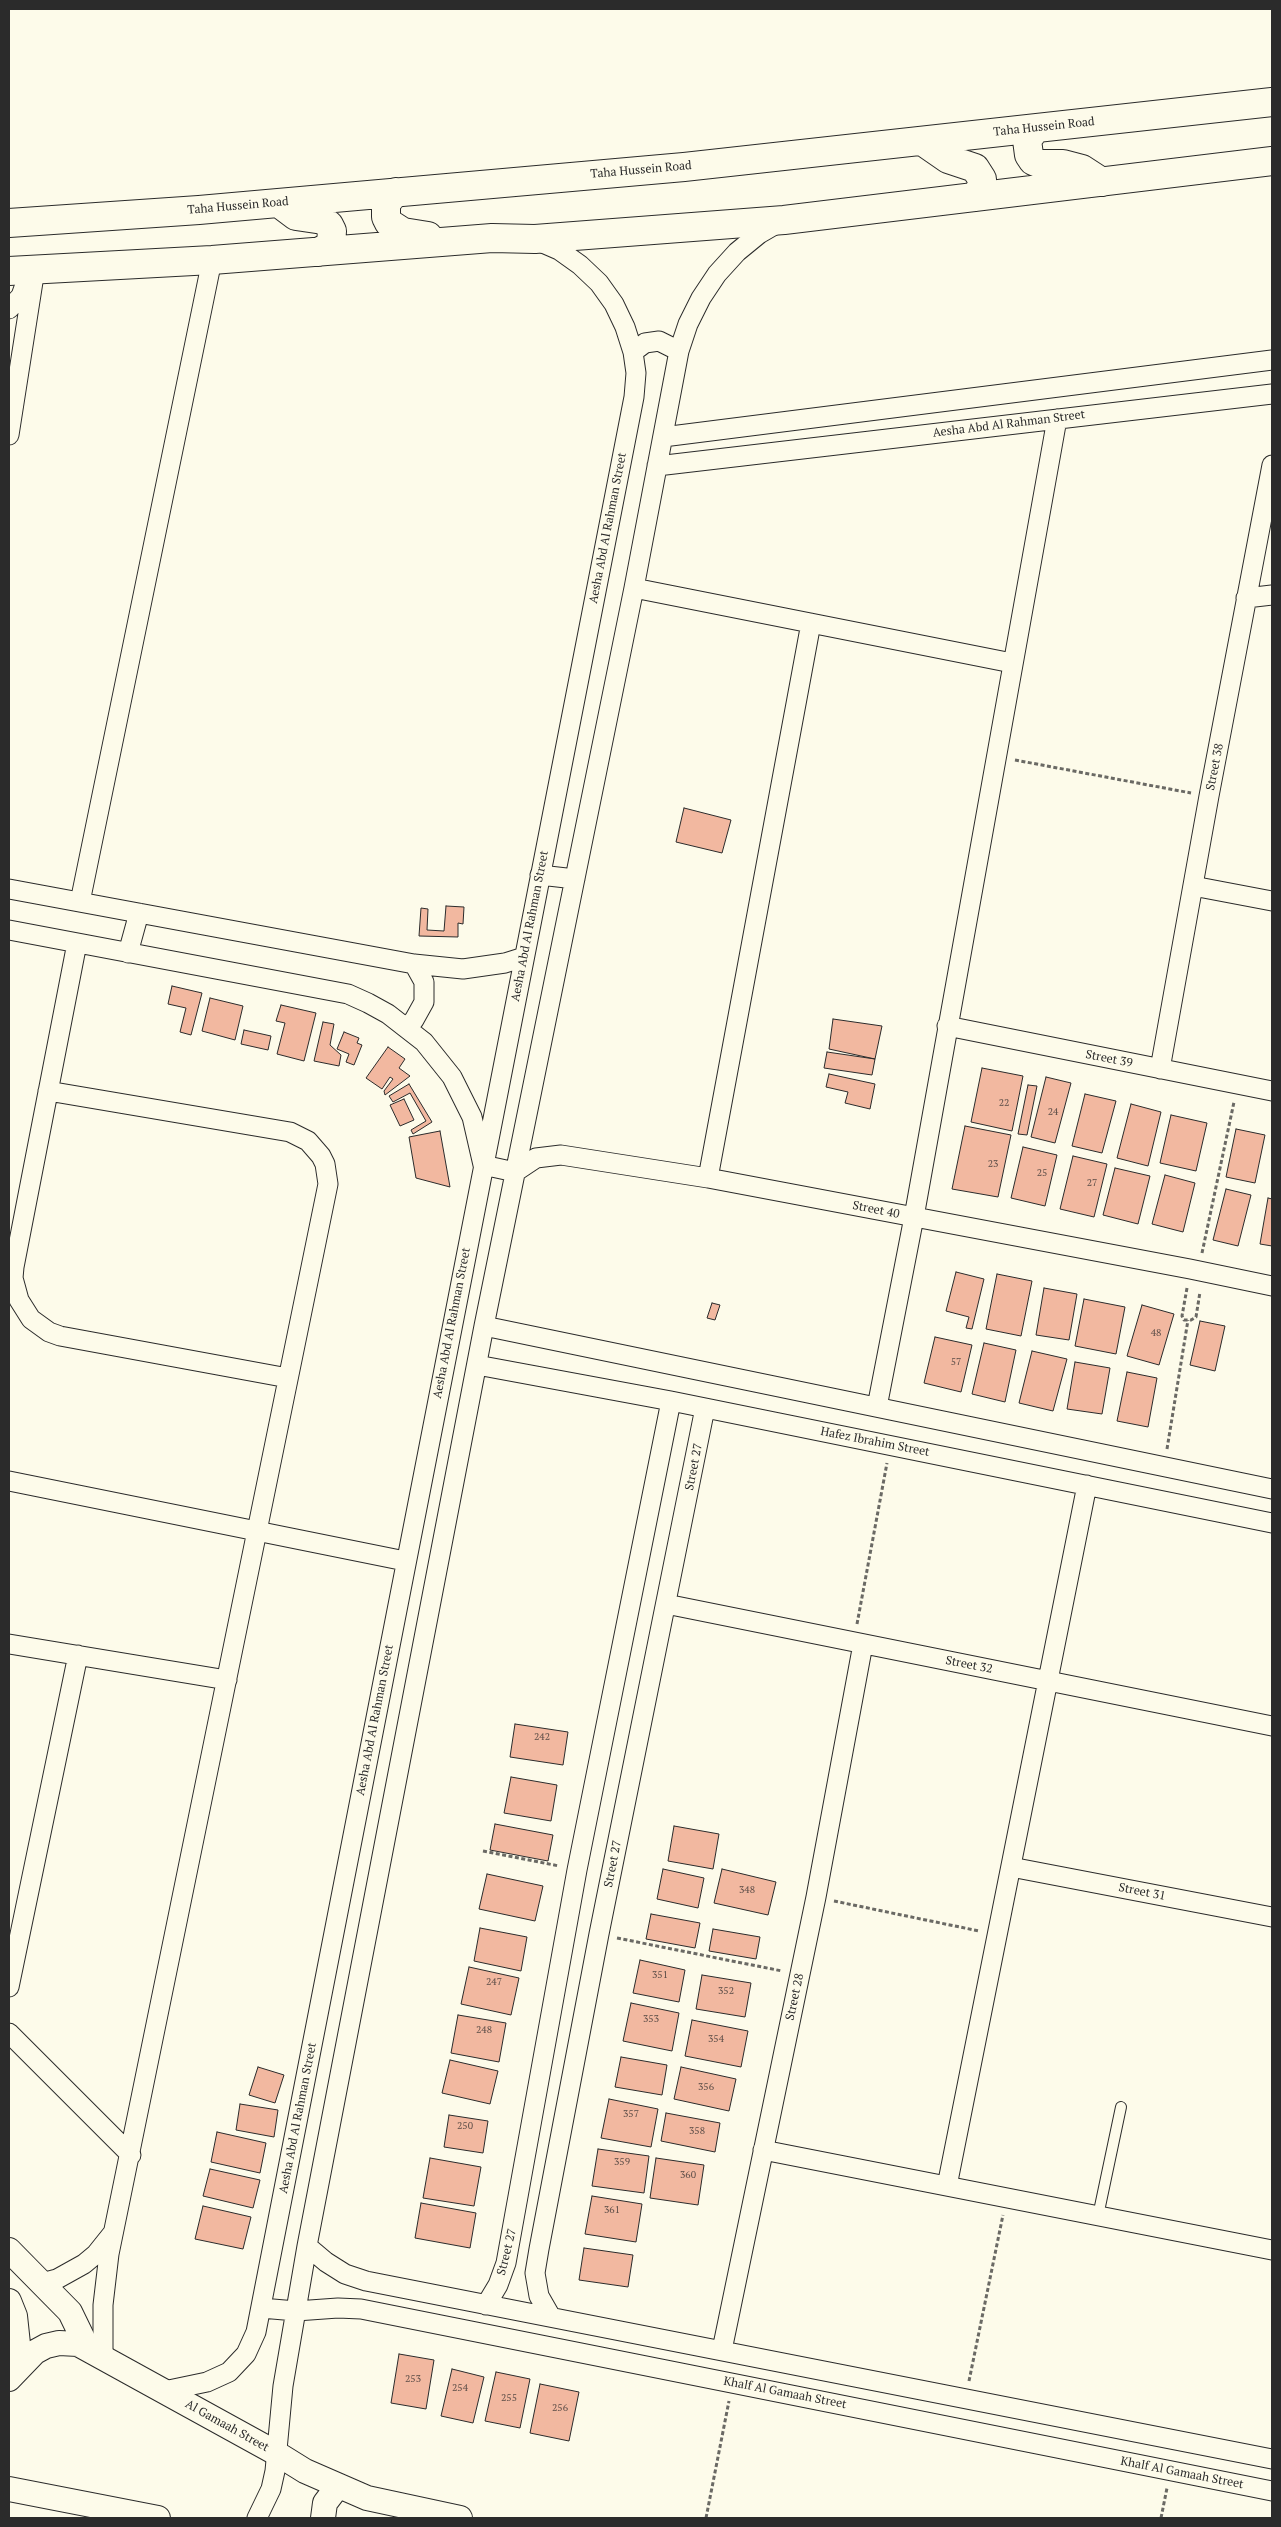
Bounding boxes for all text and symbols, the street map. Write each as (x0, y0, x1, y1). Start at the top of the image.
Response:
street label: Taha Hussein Road (993, 115, 1095, 139)
street label: Taha Hussein Road (590, 158, 692, 182)
street label: Taha Hussein Road (187, 194, 289, 218)
street label: Aesha Abd Al Rahman Street (932, 408, 1086, 440)
street label: Aesha Abd Al Rahman Street (586, 451, 630, 605)
street label: Street 38 (1203, 742, 1227, 792)
street label: Aesha Abd Al Rahman Street (508, 849, 552, 1003)
street label: Street 39 (1084, 1047, 1134, 1071)
house number: 22 (999, 1097, 1009, 1109)
house number: 24 (1048, 1106, 1058, 1118)
house number: 23 (988, 1158, 998, 1170)
house number: 25 (1037, 1167, 1047, 1179)
house number: 27 (1087, 1177, 1097, 1189)
street label: Street 40 (851, 1198, 901, 1222)
street label: Aesha Abd Al Rahman Street (430, 1246, 474, 1400)
house number: 48 (1151, 1327, 1161, 1339)
house number: 57 (951, 1356, 961, 1368)
street label: Hafez Ibrahim Street (819, 1424, 931, 1460)
street label: Street 27 (682, 1442, 706, 1492)
street label: Aesha Abd Al Rahman Street (353, 1643, 397, 1797)
street label: Street 32 (944, 1653, 994, 1677)
house number: 242 (534, 1731, 550, 1743)
street label: Street 27 (601, 1839, 625, 1889)
street label: Street 31 (1117, 1880, 1167, 1904)
house number: 348 (739, 1884, 755, 1896)
house number: 351 (652, 1969, 668, 1981)
street label: Street 28 (783, 1972, 807, 2022)
house number: 247 (486, 1976, 502, 1988)
house number: 352 (718, 1985, 734, 1997)
house number: 353 (643, 2013, 659, 2025)
house number: 248 (476, 2024, 492, 2036)
house number: 354 (708, 2033, 724, 2045)
street label: Aesha Abd Al Rahman Street (276, 2041, 320, 2195)
house number: 356 (698, 2081, 714, 2093)
house number: 357 (623, 2108, 639, 2120)
house number: 250 (457, 2120, 473, 2132)
house number: 358 (689, 2125, 705, 2137)
house number: 359 (614, 2156, 630, 2168)
house number: 360 (680, 2169, 696, 2181)
house number: 361 (604, 2204, 620, 2216)
street label: Street 27 (494, 2227, 520, 2277)
house number: 253 (405, 2373, 421, 2385)
street label: Khalf Al Gamaah Street (722, 2374, 848, 2412)
house number: 254 (452, 2382, 468, 2394)
house number: 255 (501, 2392, 517, 2404)
street label: Al Gamaah Street (183, 2397, 271, 2455)
house number: 256 (552, 2402, 568, 2414)
street label: Khalf Al Gamaah Street (1119, 2454, 1245, 2492)

